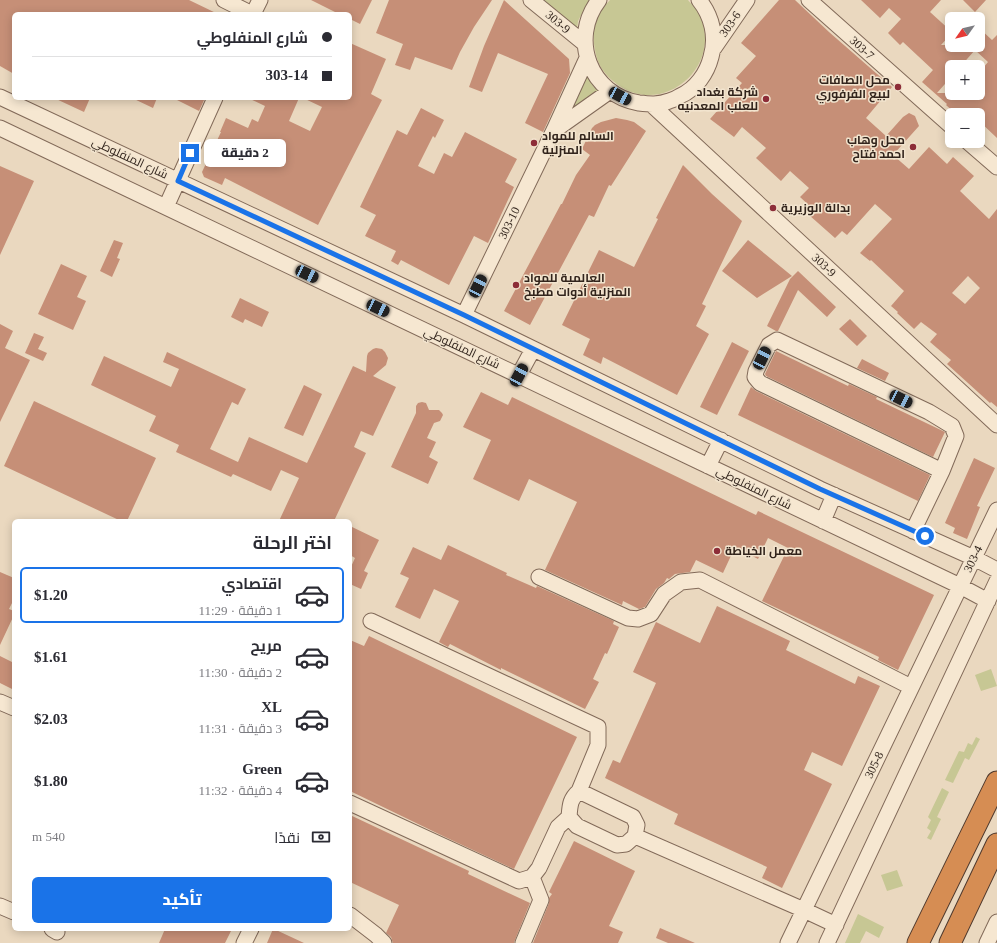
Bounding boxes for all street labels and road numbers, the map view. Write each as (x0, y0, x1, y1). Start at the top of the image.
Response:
street label: 303-9 (543, 8, 573, 36)
street label: 303-6 (716, 9, 744, 39)
street label: 303-7 (847, 33, 877, 63)
street label: شارع المنفلوطي (89, 134, 170, 184)
street label: 303-10 (495, 205, 523, 241)
street label: 303-9 (809, 250, 839, 280)
street label: شارع المنفلوطي (421, 324, 502, 374)
street label: شارع المنفلوطي (713, 464, 794, 515)
street label: 303-4 (961, 543, 985, 575)
street label: 305-8 (862, 749, 886, 781)

